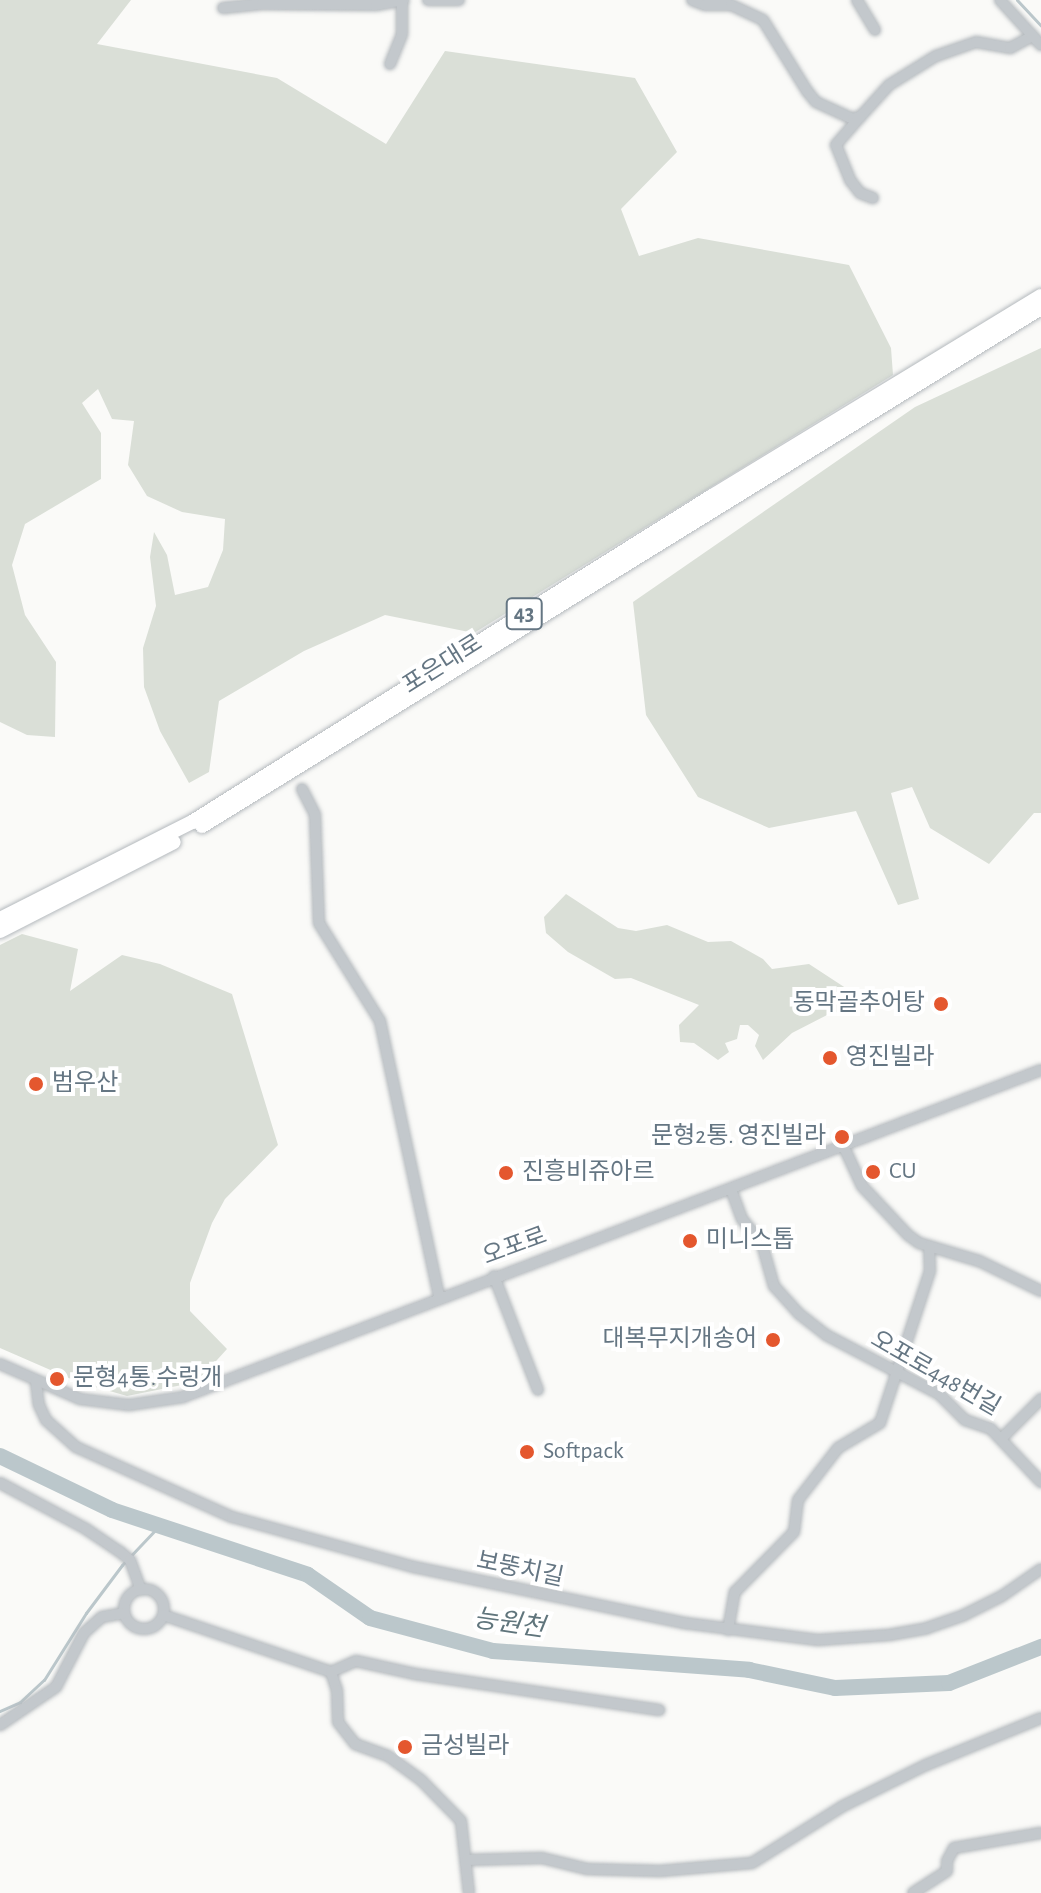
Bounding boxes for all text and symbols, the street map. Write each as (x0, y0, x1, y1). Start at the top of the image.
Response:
road number: 43 (504, 596, 544, 632)
street label: 포은대로 (398, 629, 488, 701)
place label: 동막골추어탕 (793, 990, 925, 1018)
marker: 동막골추어탕 (932, 995, 950, 1013)
place label: 영진빌라 (846, 1044, 934, 1072)
marker: 영진빌라 (821, 1049, 839, 1067)
place label: 범우산 (52, 1070, 118, 1098)
marker: 범우산 (27, 1075, 45, 1093)
place label: 문형2통. 영진빌라 (651, 1123, 826, 1151)
marker: 문형2통. 영진빌라 (833, 1128, 851, 1146)
place label: CU (889, 1158, 917, 1186)
place label: 진흥비쥬아르 (522, 1159, 654, 1187)
marker: CU (864, 1163, 882, 1181)
marker: 진흥비쥬아르 (497, 1164, 515, 1182)
street label: 오포로 (479, 1222, 551, 1272)
place label: 미니스톱 (706, 1227, 794, 1255)
marker: 미니스톱 (681, 1232, 699, 1250)
street label: 오포로448번길 (865, 1325, 1005, 1423)
place label: 대복무지개송어 (602, 1326, 757, 1354)
marker: 대복무지개송어 (764, 1331, 782, 1349)
place label: 문형4통.수렁개 (73, 1365, 223, 1393)
marker: 문형4통.수렁개 (48, 1370, 66, 1388)
place label: Softpack (543, 1438, 624, 1466)
marker: Softpack (518, 1443, 536, 1461)
street label: 보뚱치길 (474, 1547, 566, 1593)
water label: 능원천 (471, 1604, 547, 1644)
place label: 금성빌라 (421, 1733, 509, 1761)
marker: 금성빌라 (396, 1738, 414, 1756)

